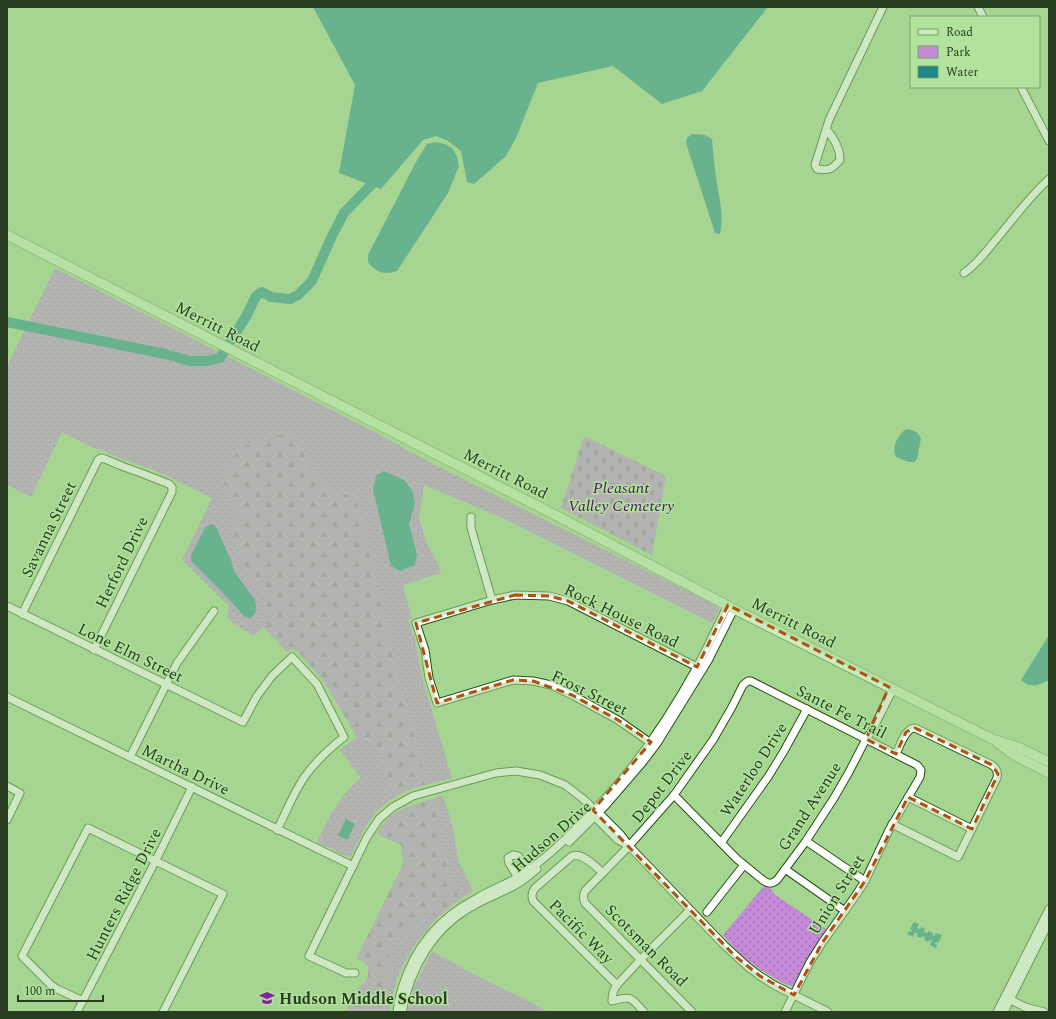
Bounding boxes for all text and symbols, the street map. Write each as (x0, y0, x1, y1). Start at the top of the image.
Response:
legend (910, 16, 1040, 88)
text: Road (946, 23, 973, 42)
text: Park (946, 43, 971, 62)
text: Water (946, 63, 978, 82)
street label: Merritt Road (171, 295, 264, 359)
street label: Merritt Road (459, 442, 552, 506)
park label: Pleasant Valley Cemetery (568, 476, 674, 518)
street label: Savanna Street (15, 477, 83, 582)
street label: Herford Drive (89, 512, 155, 613)
street label: Rock House Road (560, 578, 683, 654)
street label: Merritt Road (747, 591, 840, 655)
street label: Lone Elm Street (74, 617, 188, 689)
street label: Frost Street (547, 664, 632, 722)
street label: Sante Fe Trail (792, 679, 891, 745)
street label: Waterloo Drive (714, 718, 793, 821)
street label: Martha Drive (137, 738, 234, 802)
street label: Depot Drive (626, 745, 698, 828)
street label: Grand Avenue (772, 757, 848, 856)
street label: Hudson Drive (506, 795, 597, 878)
street label: Hunters Ridge Drive (80, 824, 168, 965)
street label: Union Street (803, 849, 871, 939)
street label: Pacific Way (543, 894, 620, 971)
street label: Scotsman Road (599, 899, 693, 993)
scale bar (18, 977, 103, 1003)
text: 100 m (24, 982, 55, 1001)
place label: Hudson Middle School (279, 987, 448, 1011)
school or university icon: Hudson Middle School (258, 989, 276, 1007)

